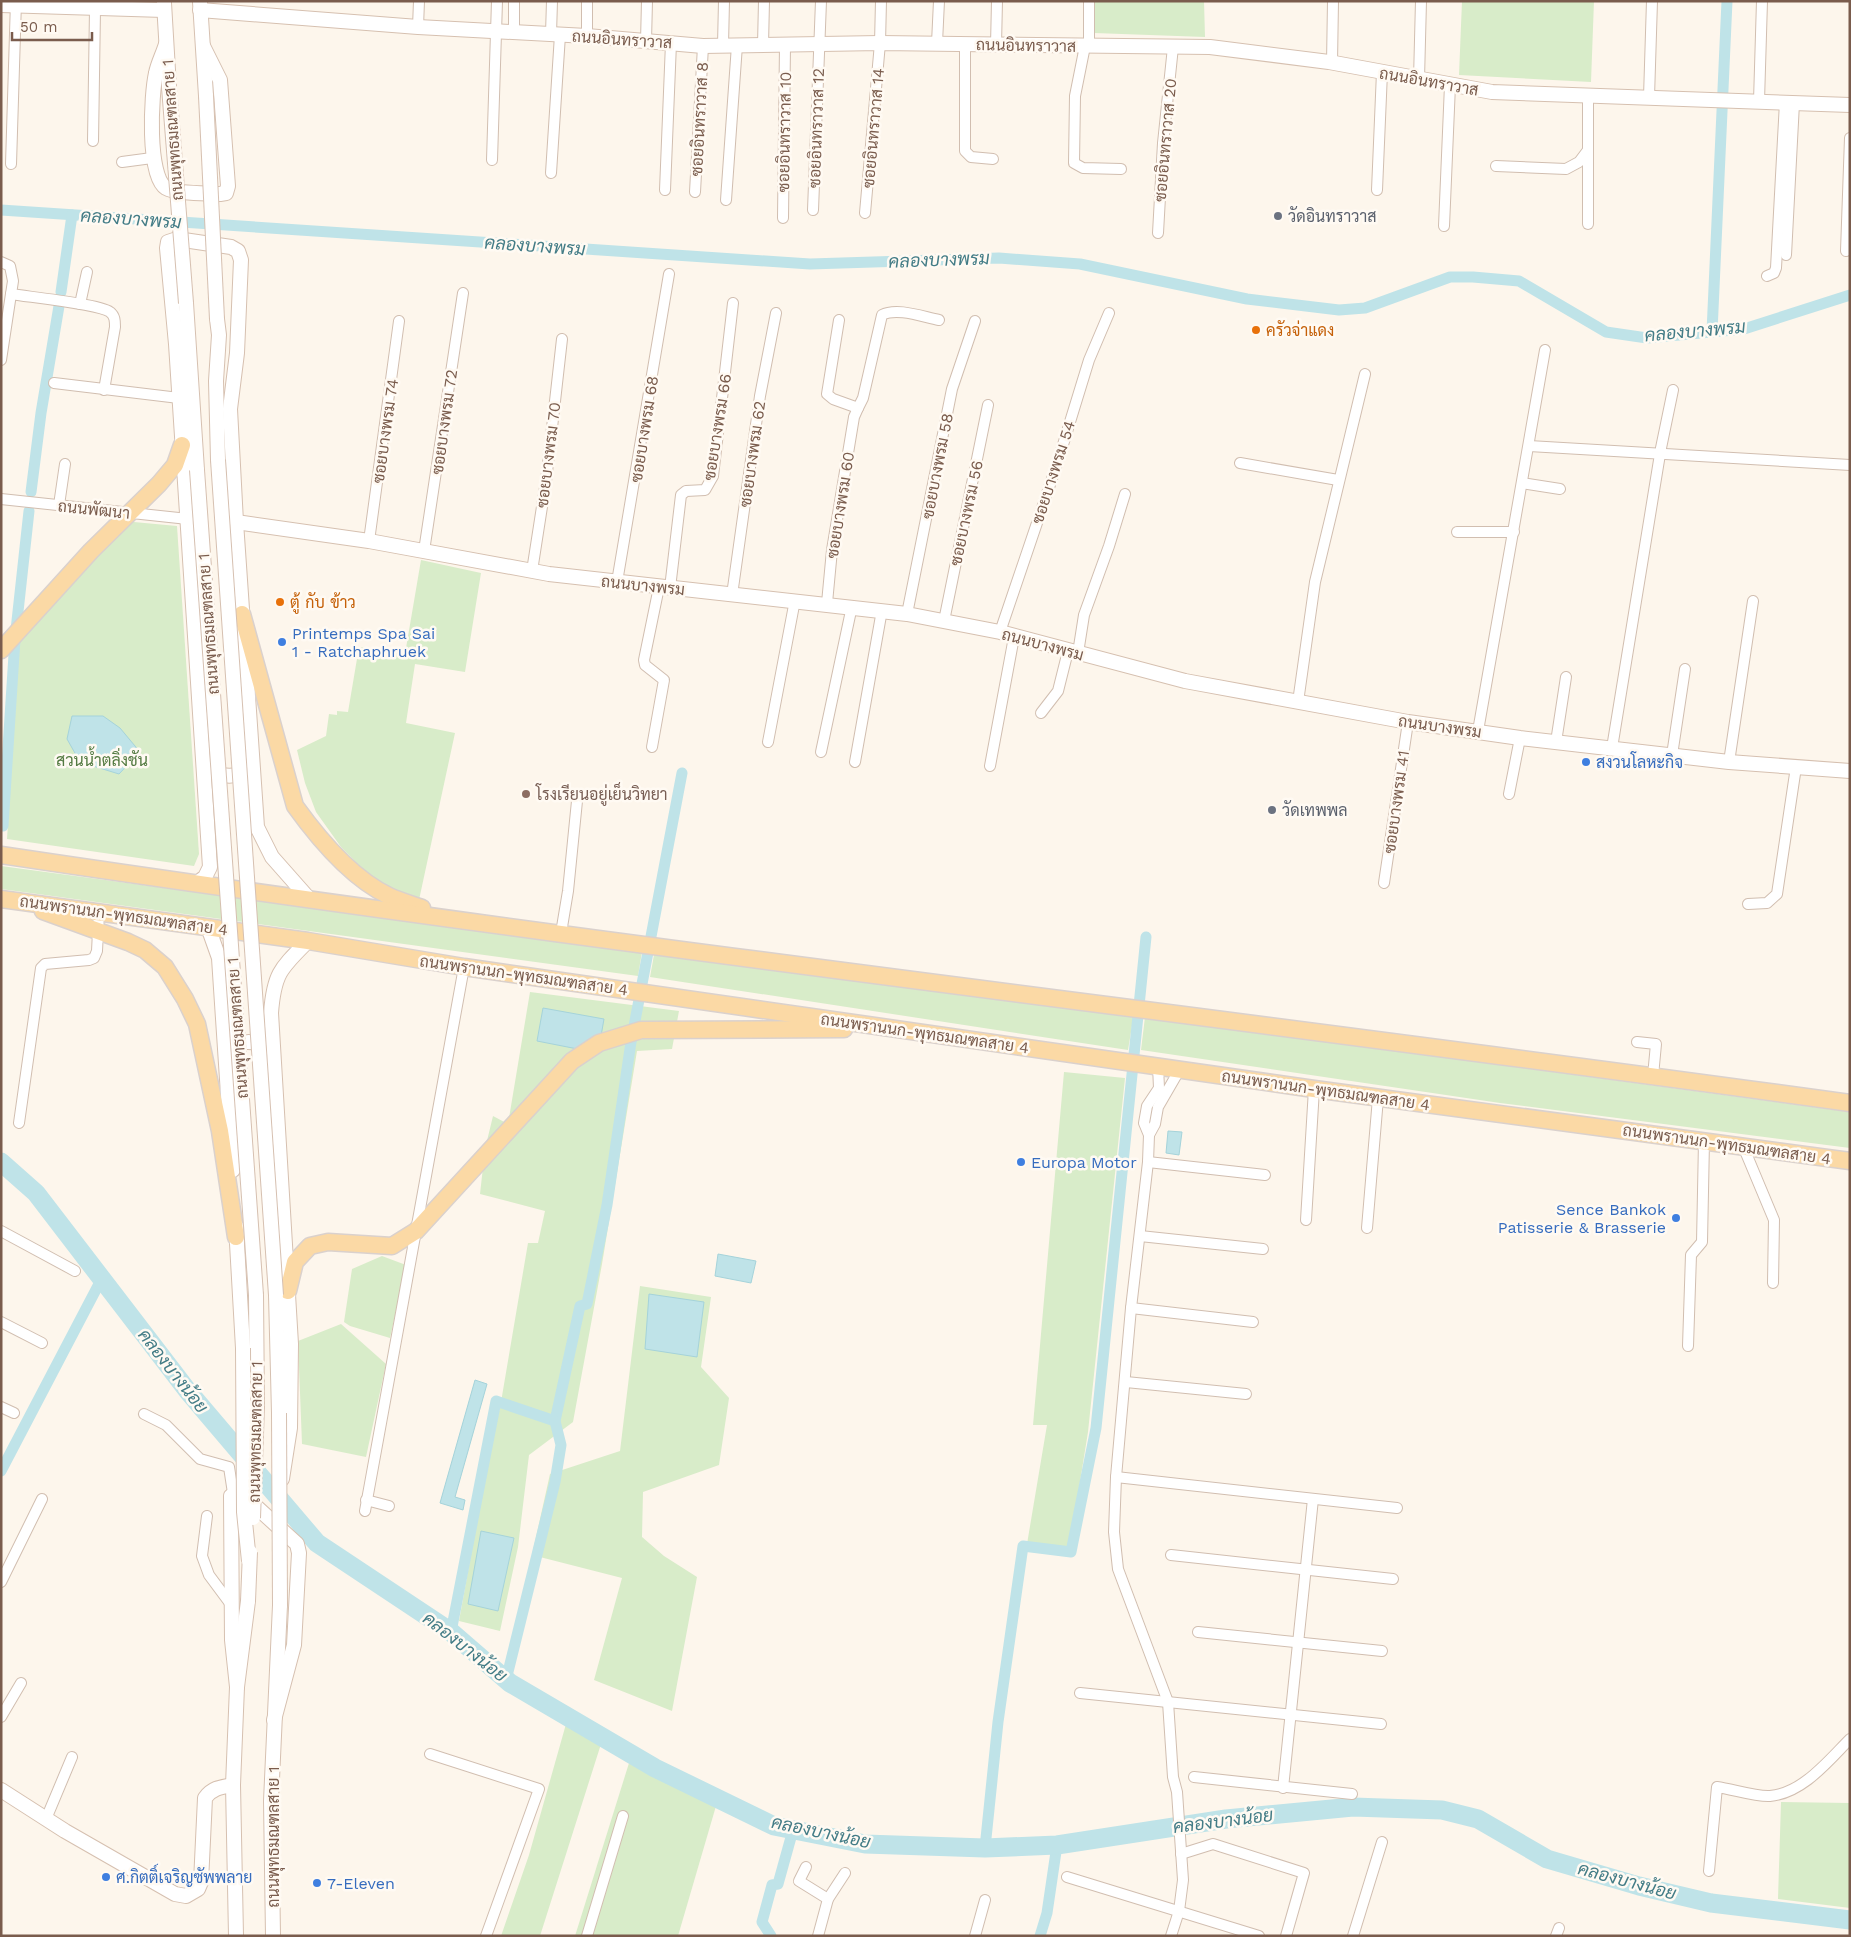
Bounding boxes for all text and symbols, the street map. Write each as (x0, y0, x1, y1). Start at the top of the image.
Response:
scale bar (12, 10, 92, 42)
text: 50 m (20, 18, 57, 36)
street label: ถนนอินทราวาส (571, 27, 673, 52)
street label: ถนนอินทราวาส (976, 35, 1076, 56)
street label: ถนนพุทธมณฑลสาย 1 (158, 58, 189, 201)
street label: ซอยอินทราวาส 8 (687, 61, 712, 177)
street label: ถนนอินทราวาส (1378, 63, 1480, 100)
street label: ซอยอินทราวาส 14 (859, 67, 888, 189)
street label: ซอยอินทราวาส 12 (805, 68, 828, 188)
street label: ซอยอินทราวาส 10 (774, 72, 795, 192)
street label: ซอยอินทราวาส 20 (1151, 77, 1180, 203)
water label: คลองบางพรม (80, 204, 182, 233)
place label: วัดอินทราวาส (1288, 206, 1377, 226)
marker: วัดอินทราวาส (1272, 210, 1284, 222)
water label: คลองบางพรม (484, 231, 586, 260)
water label: คลองบางพรม (888, 247, 990, 272)
water label: คลองบางพรม (1644, 316, 1746, 345)
place label: ครัวจ่าแดง (1266, 320, 1334, 340)
marker: ครัวจ่าแดง (1250, 324, 1262, 336)
street label: ซอยบางพรม 72 (428, 368, 461, 476)
street label: ซอยบางพรม 66 (700, 372, 735, 482)
street label: ซอยบางพรม 68 (627, 374, 662, 484)
street label: ซอยบางพรม 74 (369, 377, 402, 485)
street label: ซอยบางพรม 62 (736, 400, 769, 509)
street label: ซอยบางพรม 70 (533, 401, 564, 509)
street label: ซอยบางพรม 58 (918, 412, 957, 521)
street label: ซอยบางพรม 54 (1028, 418, 1079, 526)
street label: ซอยบางพรม 60 (823, 450, 858, 560)
street label: ซอยบางพรม 56 (946, 459, 987, 568)
street label: ถนนพัฒนา (57, 495, 131, 523)
street label: ถนนพุทธมณฑลสาย 1 (194, 552, 225, 695)
street label: ถนนบางพรม (600, 572, 686, 599)
place label: ตู้ กับ ข้าว (290, 592, 356, 614)
marker: ตู้ กับ ข้าว (274, 596, 286, 608)
place label: Printemps Spa Sai 1 - Ratchaphruek (292, 624, 435, 661)
street label: ถนนบางพรม (1000, 624, 1086, 665)
marker: Printemps Spa Sai 1 - Ratchaphruek (276, 636, 288, 648)
street label: ถนนบางพรม (1397, 711, 1483, 742)
park label: สวนน้ำตลิ่งชัน (56, 746, 148, 770)
street label: ซอยบางพรม 41 (1380, 749, 1413, 855)
place label: สงวนโลหะกิจ (1596, 751, 1683, 772)
marker: สงวนโลหะกิจ (1580, 756, 1592, 768)
place label: โรงเรียนอยู่เย็นวิทยา (535, 781, 668, 806)
marker: โรงเรียนอยู่เย็นวิทยา (520, 788, 532, 800)
place label: วัดเทพพล (1282, 800, 1347, 820)
marker: วัดเทพพล (1266, 804, 1278, 816)
street label: ถนนพรานนก-พุทธมณฑลสาย 4 (18, 891, 230, 942)
street label: ถนนพรานนก-พุทธมณฑลสาย 4 (418, 951, 630, 1002)
street label: ถนนพุทธมณฑลสาย 1 (223, 956, 254, 1099)
street label: ถนนพรานนก-พุทธมณฑลสาย 4 (819, 1009, 1031, 1060)
street label: ถนนพรานนก-พุทธมณฑลสาย 4 (1220, 1066, 1432, 1117)
street label: ถนนพรานนก-พุทธมณฑลสาย 4 (1621, 1120, 1833, 1171)
place label: Europa Motor (1031, 1153, 1137, 1172)
marker: Europa Motor (1015, 1156, 1027, 1168)
place label: Sence Bankok Patisserie & Brasserie (1498, 1200, 1666, 1237)
marker: Sence Bankok Patisserie & Brasserie (1670, 1212, 1682, 1224)
water label: คลองบางน้อย (134, 1324, 214, 1417)
street label: ถนนพุทธมณฑลสาย 1 (245, 1361, 268, 1503)
water label: คลองบางน้อย (419, 1606, 512, 1686)
street label: ถนนพุทธมณฑลสาย 1 (264, 1766, 285, 1908)
water label: คลองบางน้อย (1171, 1803, 1274, 1837)
water label: คลองบางน้อย (770, 1810, 873, 1852)
water label: คลองบางน้อย (1576, 1856, 1679, 1904)
place label: ศ.กิตติ์เจริญซัพพลาย (116, 1863, 253, 1887)
marker: ศ.กิตติ์เจริญซัพพลาย (100, 1871, 112, 1883)
place label: 7-Eleven (327, 1874, 395, 1893)
marker: 7-Eleven (311, 1877, 323, 1889)

